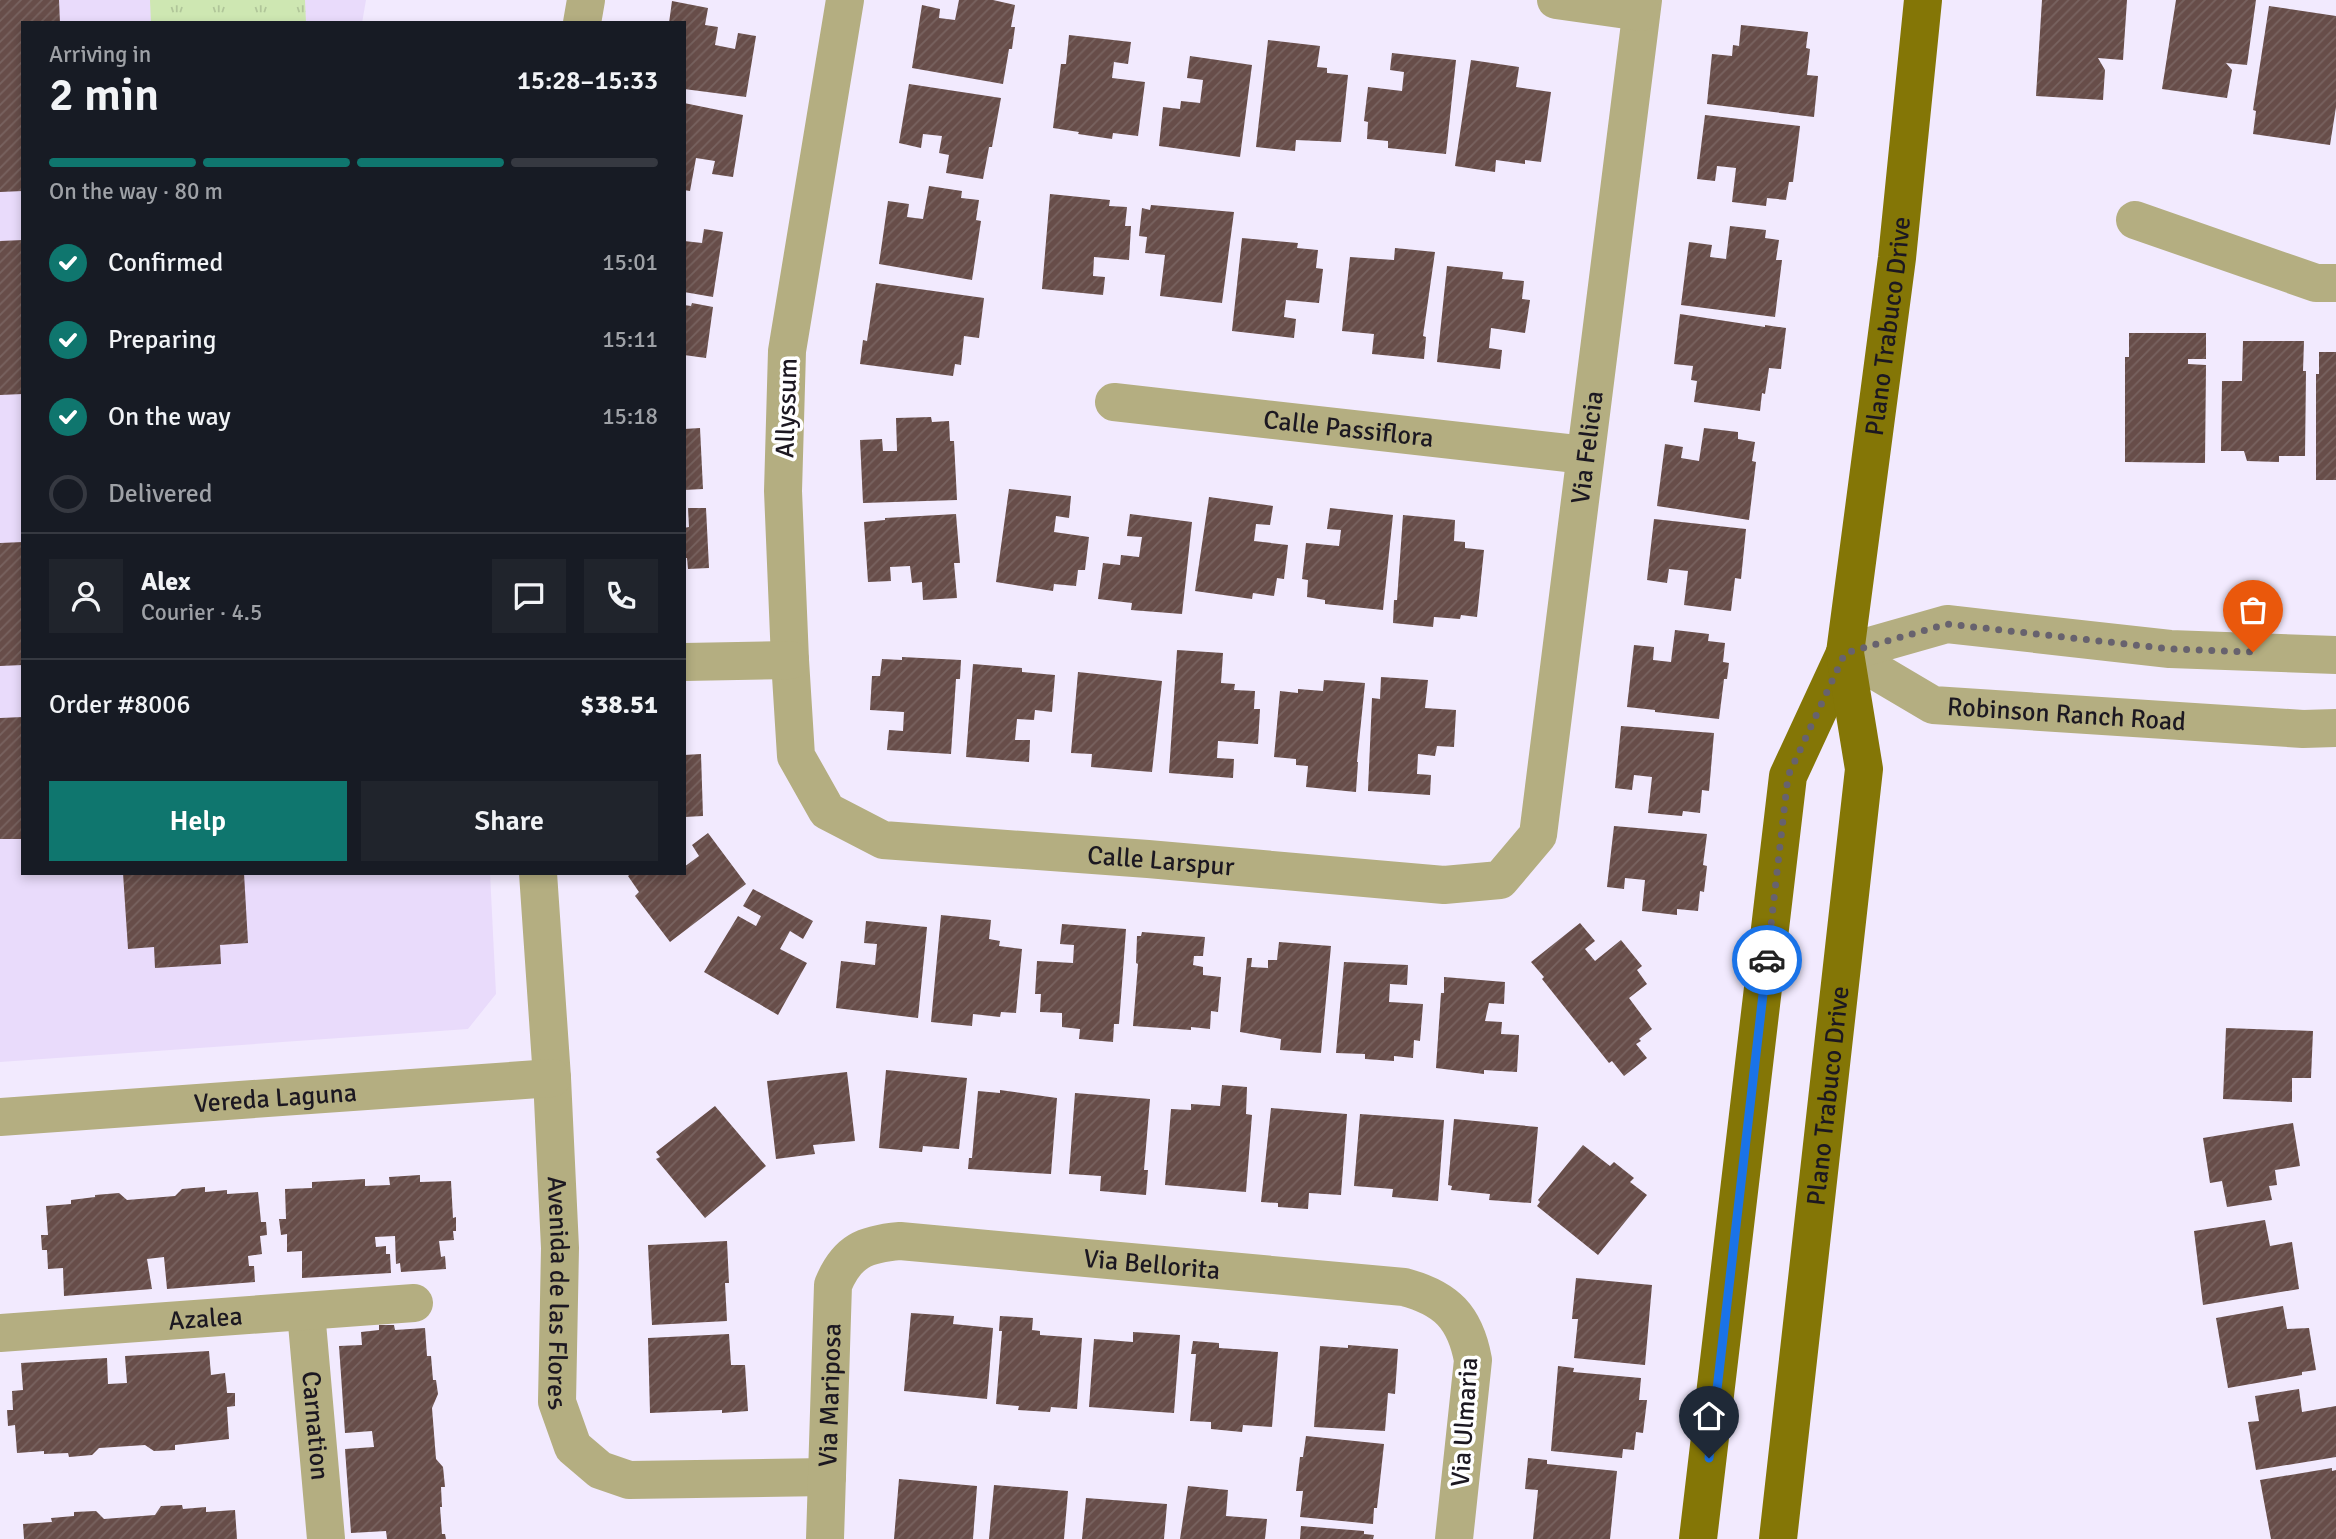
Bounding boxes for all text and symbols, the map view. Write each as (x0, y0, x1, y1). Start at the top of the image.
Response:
text: Arriving in (49, 40, 151, 69)
text: 15:28–15:33 (517, 65, 658, 97)
text: 2 min (49, 67, 159, 123)
text: On the way · 80 m (49, 177, 223, 206)
street label: Plano Trabuco Drive (1859, 215, 1918, 438)
icon: check (49, 244, 87, 282)
text: Confirmed (108, 247, 223, 279)
text: 15:01 (602, 248, 658, 277)
icon: check (49, 321, 87, 359)
text: Preparing (108, 324, 216, 356)
text: 15:11 (602, 325, 658, 354)
street label: Allyssum (769, 357, 805, 459)
street label: Via Felicia (1565, 389, 1611, 506)
icon: check (49, 398, 87, 436)
text: On the way (108, 401, 231, 433)
text: 15:18 (602, 402, 658, 431)
street label: Calle Passiflora (1262, 404, 1435, 455)
text: Delivered (108, 478, 213, 510)
button: person (49, 559, 123, 633)
button: chat (492, 559, 566, 633)
button: phone (584, 559, 658, 633)
text: Alex (141, 566, 191, 598)
pin (2223, 580, 2283, 652)
icon: bag (2234, 591, 2272, 629)
text: Courier · 4.5 (141, 598, 262, 627)
text: Order #8006 (49, 689, 190, 721)
text: $38.51 (580, 689, 658, 721)
street label: Robinson Ranch Road (1946, 691, 2187, 738)
button: Help (49, 781, 347, 861)
button: Share (361, 781, 658, 861)
street label: Calle Larspur (1086, 840, 1236, 884)
courier (1732, 925, 1802, 995)
icon: car (1748, 941, 1786, 979)
street label: Plano Trabuco Drive (1800, 984, 1857, 1207)
street label: Vereda Laguna (193, 1077, 358, 1120)
street label: Avenida de las Flores (539, 1175, 575, 1414)
street label: Via Bellorita (1082, 1243, 1221, 1287)
street label: Azalea (167, 1300, 244, 1338)
street label: Via Mariposa (812, 1323, 849, 1468)
street label: Via Ulmaria (1445, 1356, 1485, 1488)
street label: Carnation (294, 1370, 336, 1482)
pin (1679, 1386, 1739, 1458)
icon: home (1690, 1397, 1728, 1435)

